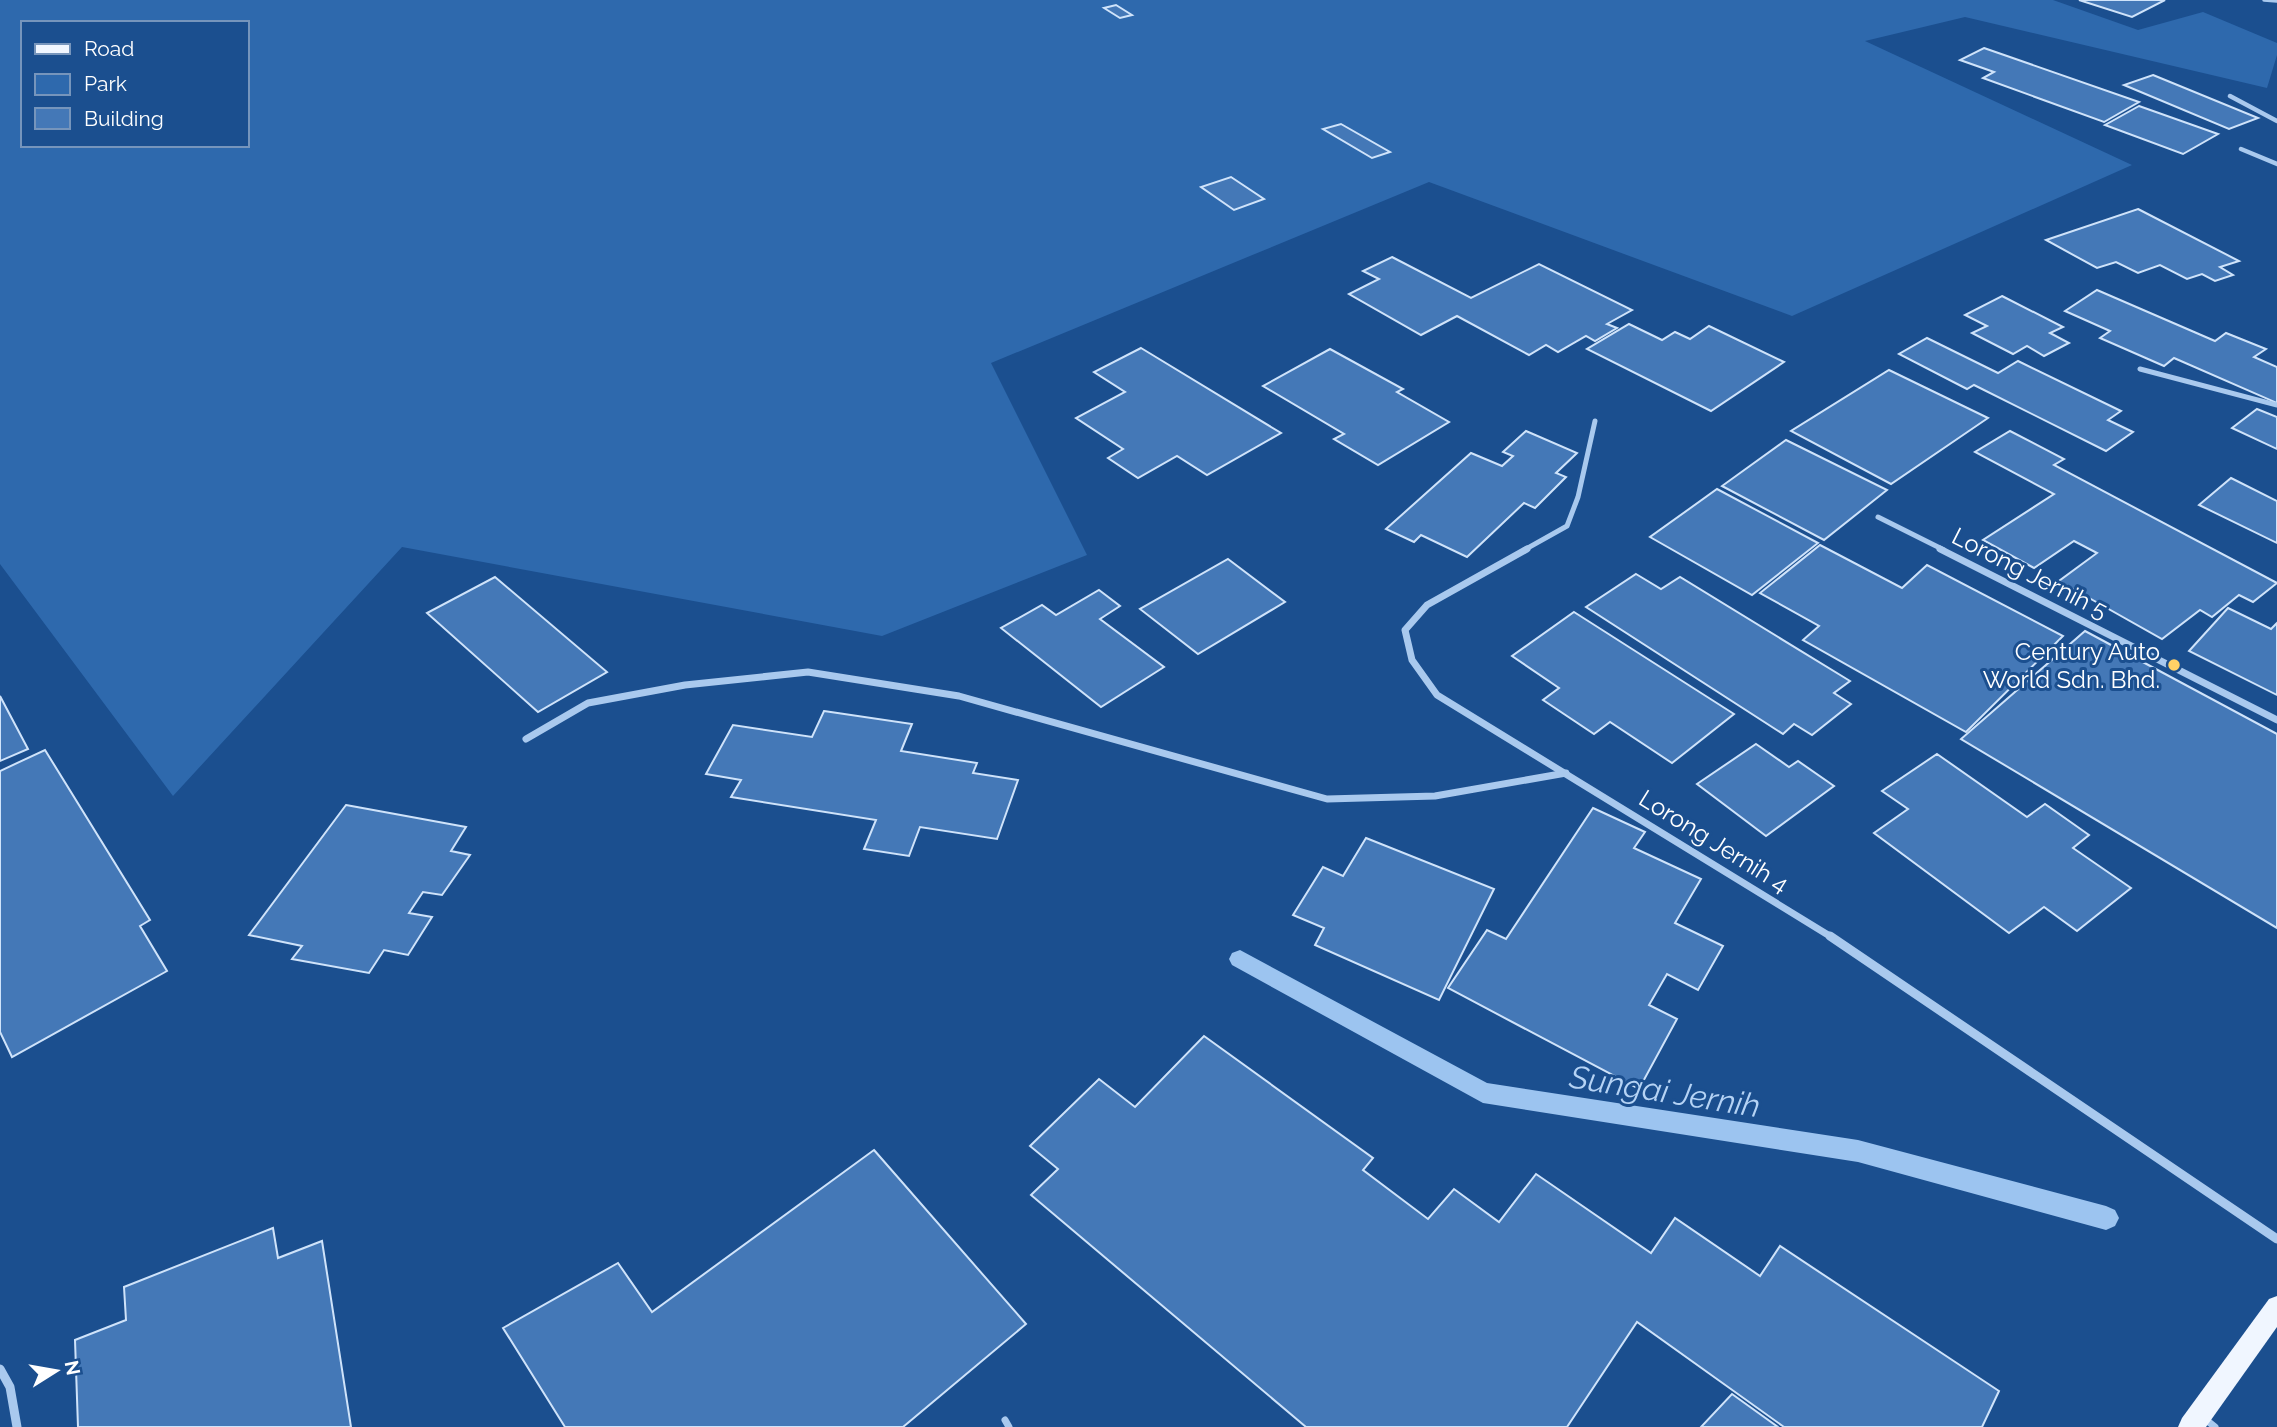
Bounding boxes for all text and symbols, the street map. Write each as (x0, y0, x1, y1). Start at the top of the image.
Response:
legend (21, 21, 248, 147)
text: Road (84, 36, 134, 61)
text: Park (84, 71, 127, 96)
text: Building (84, 106, 164, 131)
street label: Lorong Jernih 5 (1947, 521, 2113, 625)
place label: Century Auto World Sdn. Bhd. (1983, 637, 2160, 694)
marker: Century Auto World Sdn. Bhd. (2166, 657, 2182, 673)
street label: Lorong Jernih 4 (1634, 783, 1794, 899)
water label: Sungai Jernih (1566, 1058, 1763, 1124)
north arrow (21, 1336, 91, 1406)
text: N (61, 1359, 85, 1377)

